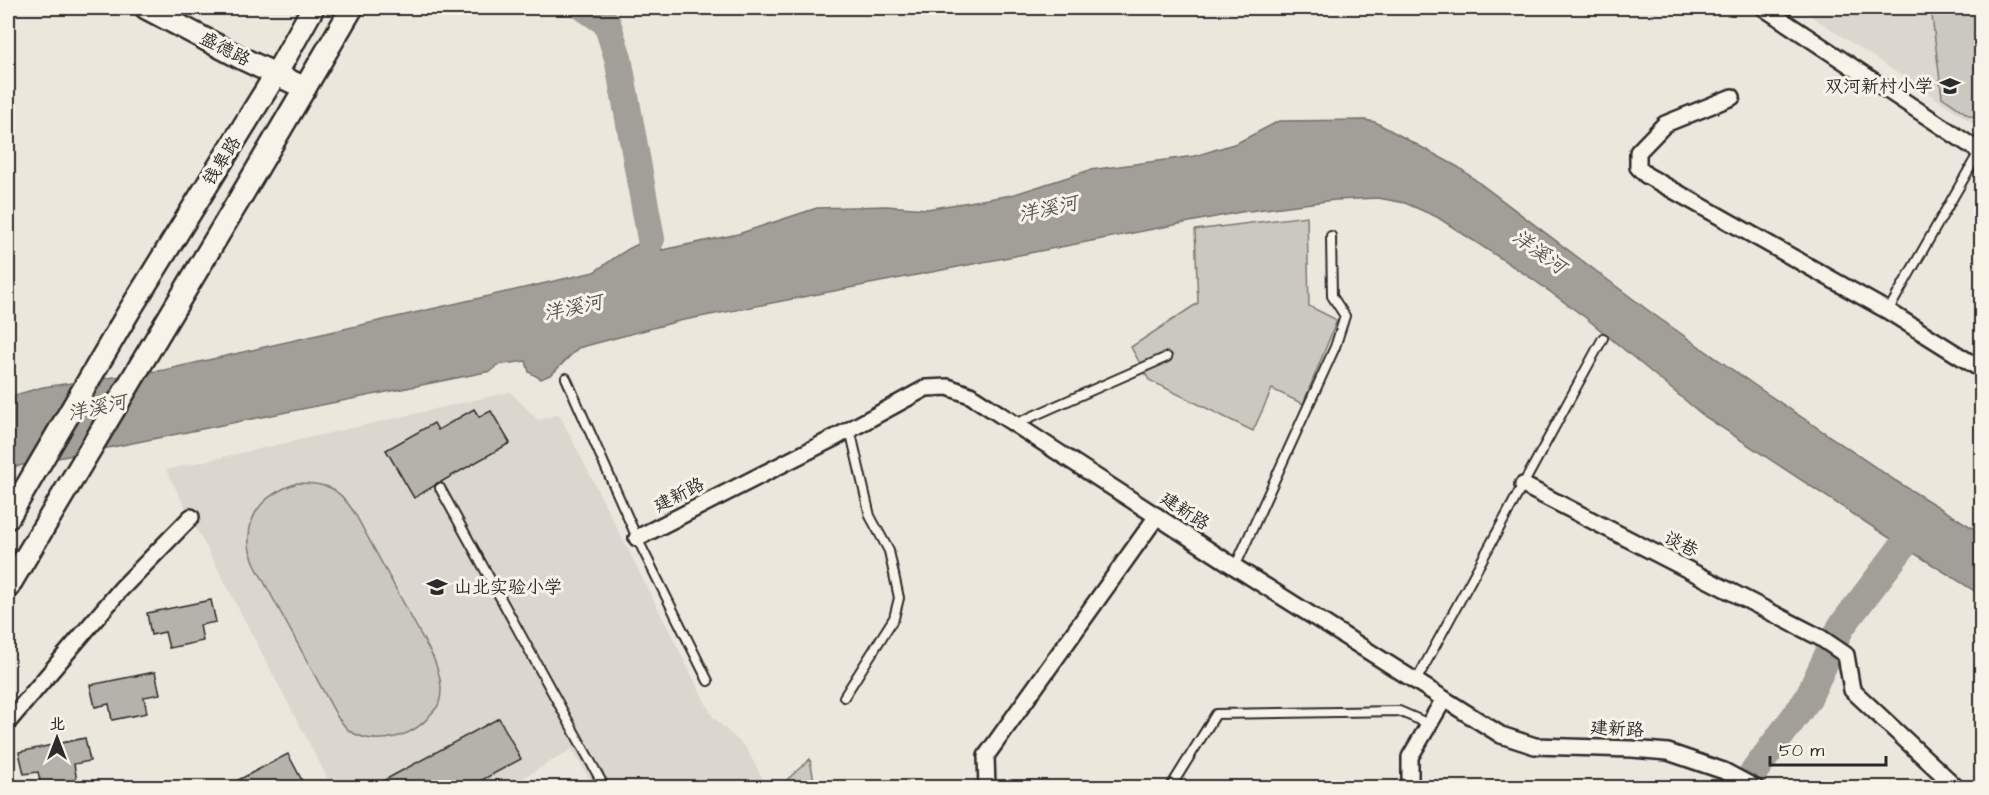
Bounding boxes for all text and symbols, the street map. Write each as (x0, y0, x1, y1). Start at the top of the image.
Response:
street label: 盛德路 (195, 26, 255, 72)
place label: 双河新村小学 (1825, 74, 1933, 99)
school or university icon: 双河新村小学 (1938, 74, 1962, 98)
street label: 钱皋路 (197, 131, 247, 191)
water label: 洋溪河 (1016, 188, 1083, 229)
water label: 洋溪河 (1507, 223, 1574, 283)
water label: 洋溪河 (541, 287, 608, 328)
water label: 洋溪河 (65, 387, 132, 428)
street label: 建新路 (649, 472, 709, 518)
street label: 建新路 (1156, 486, 1214, 536)
street label: 谈巷 (1659, 525, 1703, 563)
school or university icon: 山北实验小学 (425, 575, 449, 599)
place label: 山北实验小学 (454, 575, 562, 600)
north arrow (27, 708, 87, 768)
text: 北 (49, 713, 65, 735)
street label: 建新路 (1589, 715, 1645, 743)
scale bar (1770, 729, 1886, 767)
text: 50 m (1779, 738, 1824, 763)

